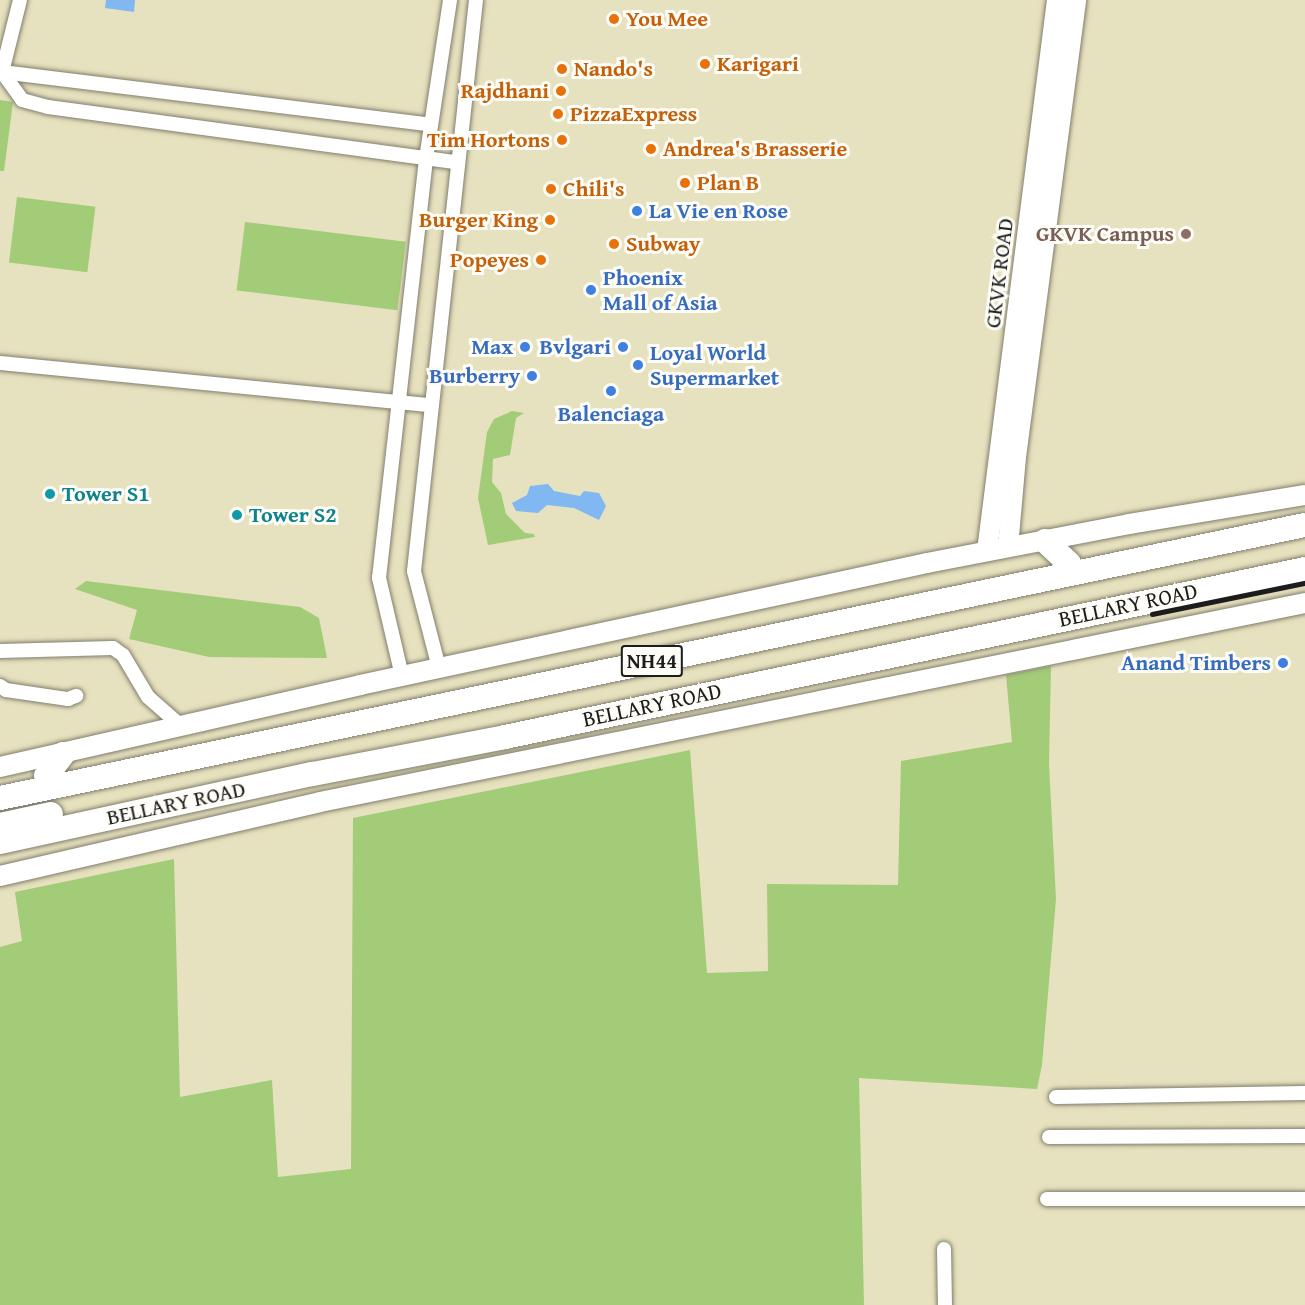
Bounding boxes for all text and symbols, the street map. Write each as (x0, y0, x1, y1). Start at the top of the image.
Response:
place label: You Mee (626, 6, 708, 32)
marker: You Mee (607, 12, 621, 26)
place label: Karigari (717, 51, 799, 77)
place label: Nando's (574, 56, 653, 82)
marker: Karigari (698, 57, 712, 71)
marker: Nando's (555, 62, 569, 76)
place label: Rajdhani (461, 78, 549, 104)
marker: Rajdhani (554, 84, 568, 98)
place label: PizzaExpress (570, 101, 697, 127)
marker: PizzaExpress (551, 107, 565, 121)
place label: Tim Hortons (427, 127, 550, 153)
marker: Tim Hortons (555, 133, 569, 147)
place label: Andrea's Brasserie (663, 136, 847, 162)
marker: Andrea's Brasserie (644, 142, 658, 156)
place label: Plan B (697, 170, 759, 196)
place label: Chili's (563, 176, 624, 202)
marker: Plan B (678, 176, 692, 190)
marker: Chili's (544, 182, 558, 196)
place label: La Vie en Rose (649, 198, 788, 224)
marker: La Vie en Rose (630, 204, 644, 218)
place label: Burger King (419, 207, 538, 233)
marker: Burger King (543, 213, 557, 227)
street label: GKVK ROAD (979, 217, 1019, 329)
place label: GKVK Campus (1036, 221, 1174, 247)
marker: GKVK Campus (1179, 227, 1193, 241)
place label: Subway (626, 231, 700, 257)
marker: Subway (607, 237, 621, 251)
place label: Popeyes (450, 247, 529, 273)
marker: Popeyes (534, 253, 548, 267)
place label: Phoenix Mall of Asia (603, 264, 718, 316)
marker: Phoenix Mall of Asia (584, 283, 598, 297)
place label: Max (471, 334, 513, 360)
place label: Bvlgari (540, 334, 611, 360)
place label: Loyal World Supermarket (650, 339, 779, 390)
marker: Max (518, 340, 532, 354)
marker: Bvlgari (616, 340, 630, 354)
marker: Loyal World Supermarket (631, 358, 645, 372)
place label: Burberry (429, 363, 520, 389)
marker: Burberry (525, 369, 539, 383)
marker: Balenciaga (604, 384, 618, 398)
place label: Balenciaga (558, 401, 664, 427)
place label: Tower S1 (62, 481, 150, 507)
marker: Tower S1 (43, 487, 57, 501)
place label: Tower S2 (249, 502, 337, 528)
marker: Tower S2 (230, 508, 244, 522)
street label: BELLARY ROAD (1056, 577, 1200, 633)
road number: NH44 (620, 643, 684, 679)
place label: Anand Timbers (1121, 650, 1271, 676)
marker: Anand Timbers (1276, 656, 1290, 670)
street label: BELLARY ROAD (580, 677, 724, 733)
street label: BELLARY ROAD (104, 775, 248, 831)

